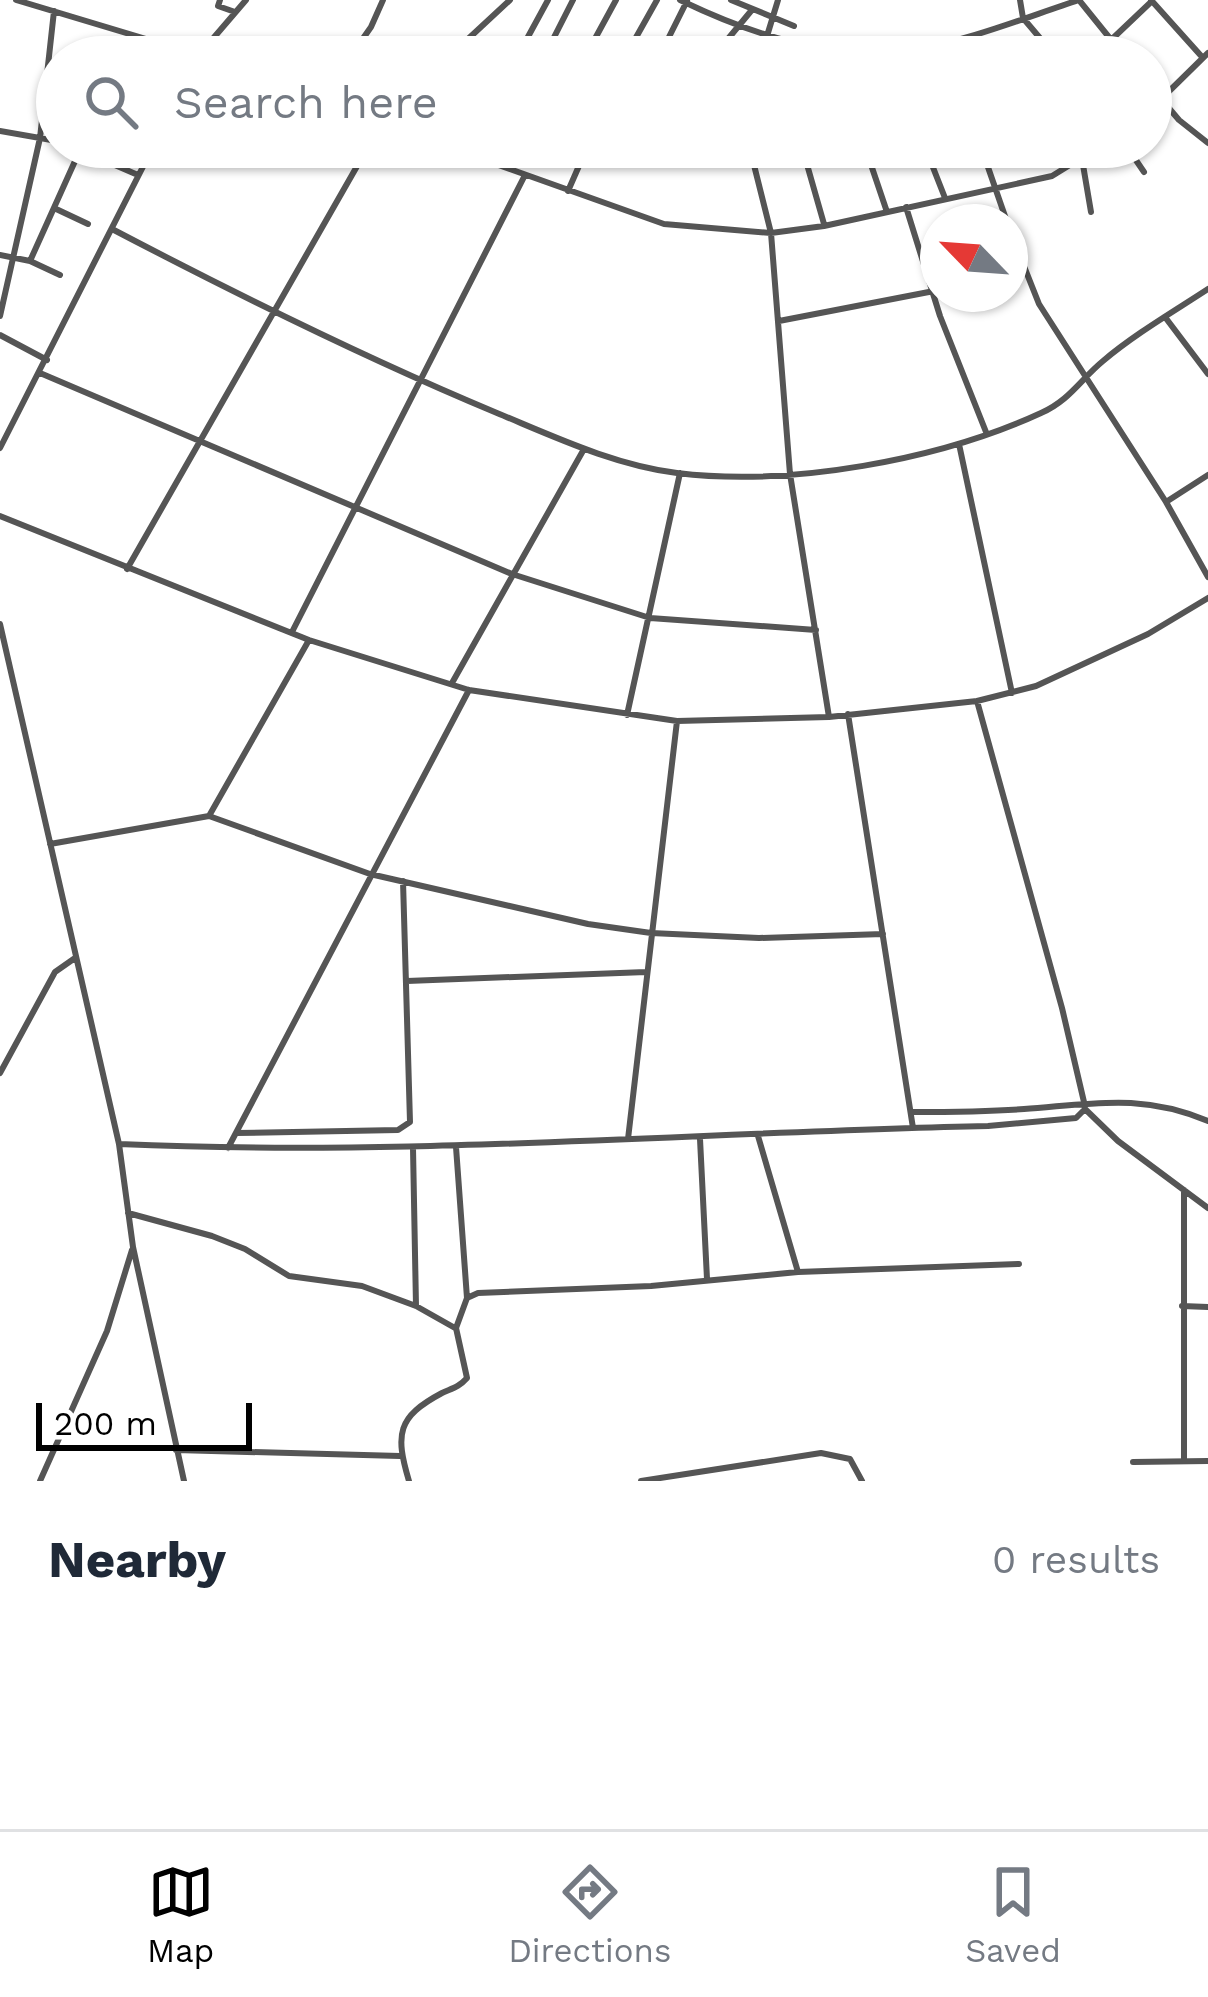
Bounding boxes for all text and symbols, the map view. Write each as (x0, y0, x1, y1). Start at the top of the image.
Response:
search box (36, 36, 1172, 168)
icon: search (78, 69, 144, 135)
text: Search here (174, 76, 438, 129)
north arrow (920, 204, 1028, 312)
scale bar (36, 1397, 252, 1450)
text: 200 m (54, 1404, 157, 1443)
text: Nearby (48, 1530, 226, 1589)
text: 0 results (992, 1537, 1160, 1582)
tab: Map (147, 1859, 214, 1970)
tab: Directions (508, 1859, 671, 1970)
tab: Saved (965, 1859, 1061, 1970)

